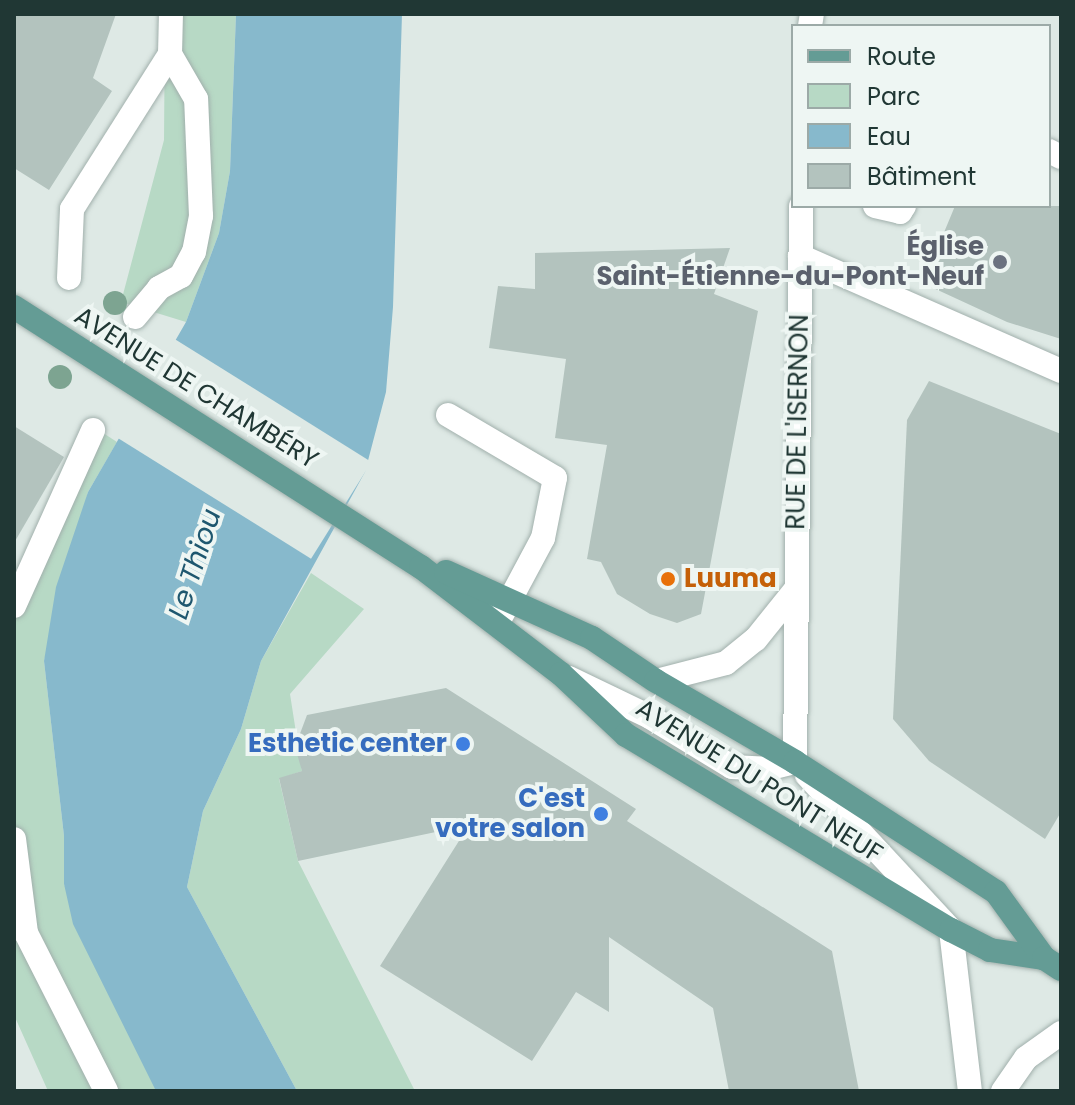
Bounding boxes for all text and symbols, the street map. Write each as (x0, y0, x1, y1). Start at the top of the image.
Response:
legend (791, 24, 1051, 208)
text: Route (867, 40, 936, 73)
text: Parc (867, 80, 921, 113)
text: Eau (867, 120, 911, 153)
text: Bâtiment (867, 160, 976, 193)
place label: Église Saint-Étienne-du-Pont-Neuf (596, 231, 984, 292)
marker: Église Saint-Étienne-du-Pont-Neuf (991, 253, 1009, 271)
street label: AVENUE DE CHAMBÉRY (68, 300, 324, 476)
street label: RUE DE L'ISERNON (781, 314, 815, 530)
water label: Le Thiou (161, 505, 229, 623)
place label: Luuma (684, 563, 777, 595)
marker: Luuma (659, 570, 677, 588)
street label: AVENUE DU PONT NEUF (630, 692, 888, 870)
place label: Esthetic center (248, 728, 447, 760)
marker: Esthetic center (454, 735, 472, 753)
place label: C'est votre salon (435, 783, 585, 844)
marker: C'est votre salon (592, 805, 610, 823)

